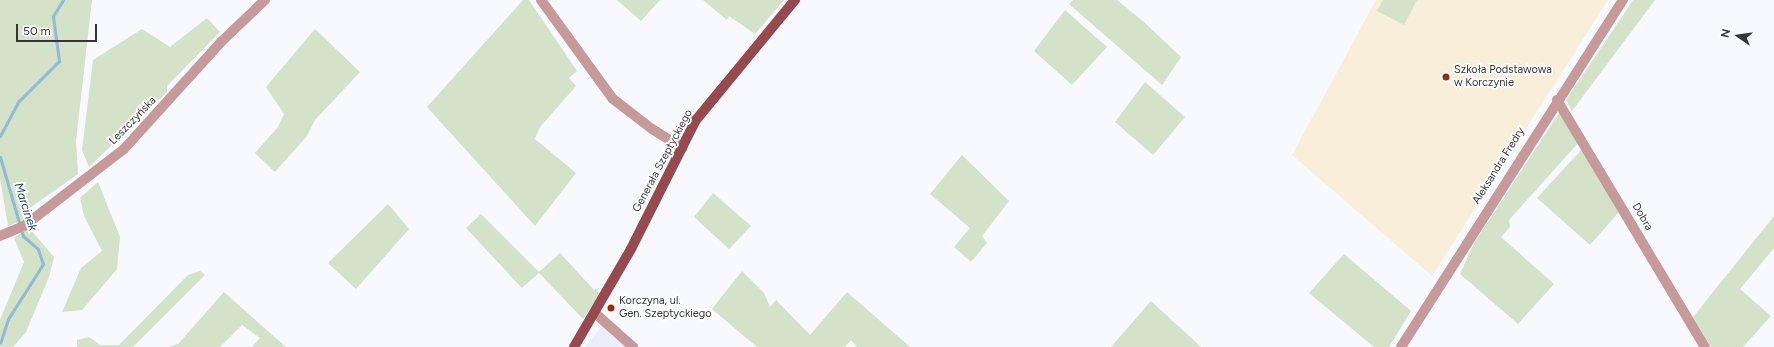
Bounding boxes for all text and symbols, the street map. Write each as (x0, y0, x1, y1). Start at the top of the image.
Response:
scale bar (18, 16, 99, 42)
north arrow (1718, 16, 1758, 56)
text: 50 m (23, 24, 51, 38)
text: N (1719, 28, 1733, 39)
place label: Szkoła Podstawowa w Korczynie (1454, 64, 1552, 90)
marker: Szkoła Podstawowa w Korczynie (1441, 72, 1451, 82)
street label: Leszczyńska (107, 94, 159, 148)
street label: Generała Szeptyckiego (630, 107, 696, 215)
street label: Aleksandra Fredry (1470, 125, 1528, 207)
water label: Marcinek (10, 181, 40, 233)
street label: Dobra (1629, 201, 1655, 233)
place label: Korczyna, ul. Gen. Szeptyckiego (619, 295, 712, 321)
marker: Korczyna, ul. Gen. Szeptyckiego (606, 303, 616, 313)

